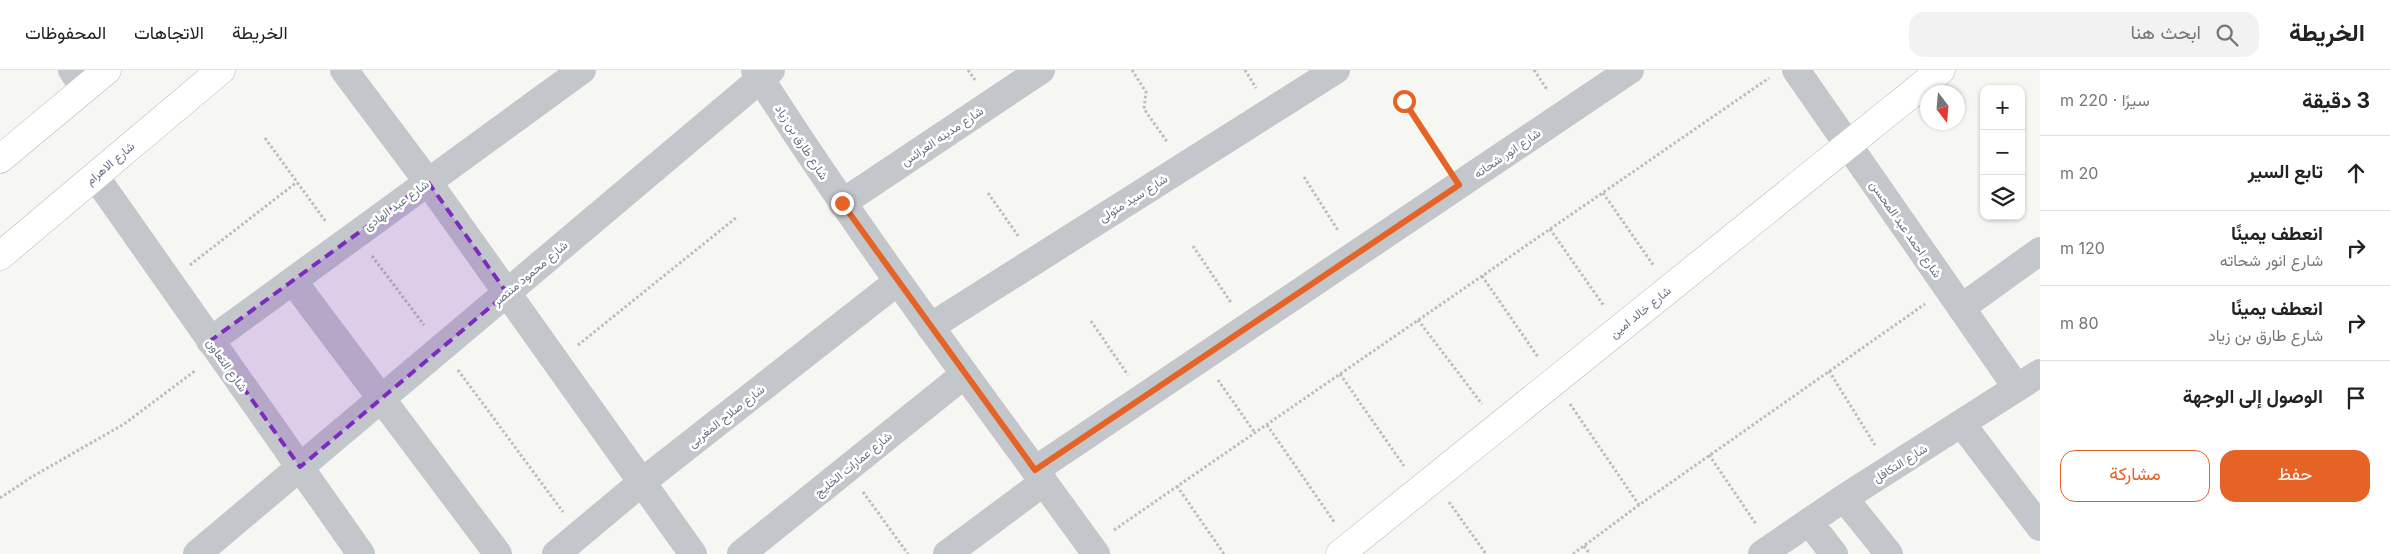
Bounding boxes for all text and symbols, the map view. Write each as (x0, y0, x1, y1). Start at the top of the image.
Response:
search box (1909, 12, 2259, 57)
text: الخريطة (2289, 18, 2365, 47)
text: ابحث هنا (2130, 21, 2201, 44)
icon: search (2213, 21, 2241, 49)
text: المحفوظات (25, 22, 106, 43)
text: الاتجاهات (134, 22, 204, 43)
text: الخريطة (232, 22, 288, 43)
north arrow (1920, 85, 1965, 130)
map controls (1980, 85, 2025, 220)
button: + (1980, 85, 2025, 130)
text: 3 دقيقة (2302, 88, 2370, 113)
route start (1393, 90, 1416, 113)
text: سيرًا · 220 m (2060, 90, 2150, 110)
street label: شارع طارق بن زياد (771, 102, 832, 183)
street label: شارع مدينه العرائس (898, 103, 987, 171)
street label: شارع انور شحاته (1471, 125, 1544, 183)
button: − (1980, 130, 2025, 175)
street label: شارع الاهرام (83, 138, 139, 189)
icon: ahead (2342, 159, 2370, 187)
text: تابع السير (2248, 160, 2323, 183)
text: 20 m (2060, 163, 2098, 183)
street label: شارع سيد متولى (1096, 171, 1171, 227)
button: layers (1980, 175, 2025, 220)
street label: شارع عبد الهادى (360, 176, 433, 235)
street label: شارع احمد عبد المحسن (1865, 178, 1945, 282)
route end (831, 192, 854, 215)
text: انعطف يمينًا (2231, 222, 2323, 245)
icon: right (2342, 234, 2370, 262)
street label: شارع محمود منتصر (489, 237, 572, 311)
text: 120 m (2060, 238, 2105, 258)
text: شارع انور شحاته (2220, 250, 2323, 270)
street label: شارع خالد امين (1606, 283, 1675, 343)
text: انعطف يمينًا (2231, 297, 2323, 320)
icon: right (2342, 309, 2370, 337)
text: 80 m (2060, 313, 2099, 333)
text: شارع طارق بن زياد (2208, 325, 2323, 345)
street label: شارع التعاون (202, 336, 251, 396)
street label: شارع صلاح المغربى (685, 381, 768, 452)
icon: arrive (2342, 384, 2370, 412)
text: الوصول إلى الوجهة (2183, 385, 2323, 408)
street label: شارع عمارات الخليج (811, 428, 896, 501)
street label: شارع التكافل (1870, 440, 1931, 487)
button: مشاركة (2060, 450, 2210, 502)
button: حفظ (2220, 450, 2370, 502)

